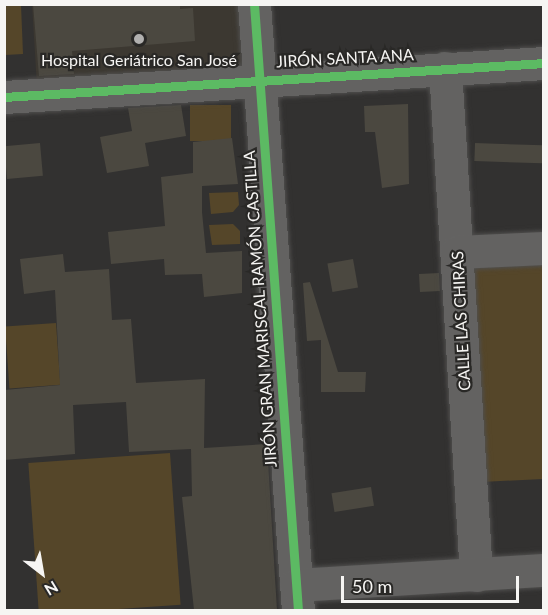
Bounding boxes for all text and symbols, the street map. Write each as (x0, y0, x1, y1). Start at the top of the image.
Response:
marker: Hospital Geriátrico San José (130, 30, 148, 48)
street label: JIRÓN SANTA ANA (275, 45, 415, 71)
place label: Hospital Geriátrico San José (41, 50, 237, 70)
street label: JIRÓN GRAN MARISCAL RAMÓN CASTILLA (239, 150, 281, 468)
street label: CALLE LAS CHIRAS (448, 251, 474, 391)
north arrow (12, 543, 72, 603)
scale bar (344, 564, 522, 602)
text: 50 m (352, 575, 392, 597)
text: N (41, 578, 62, 600)

